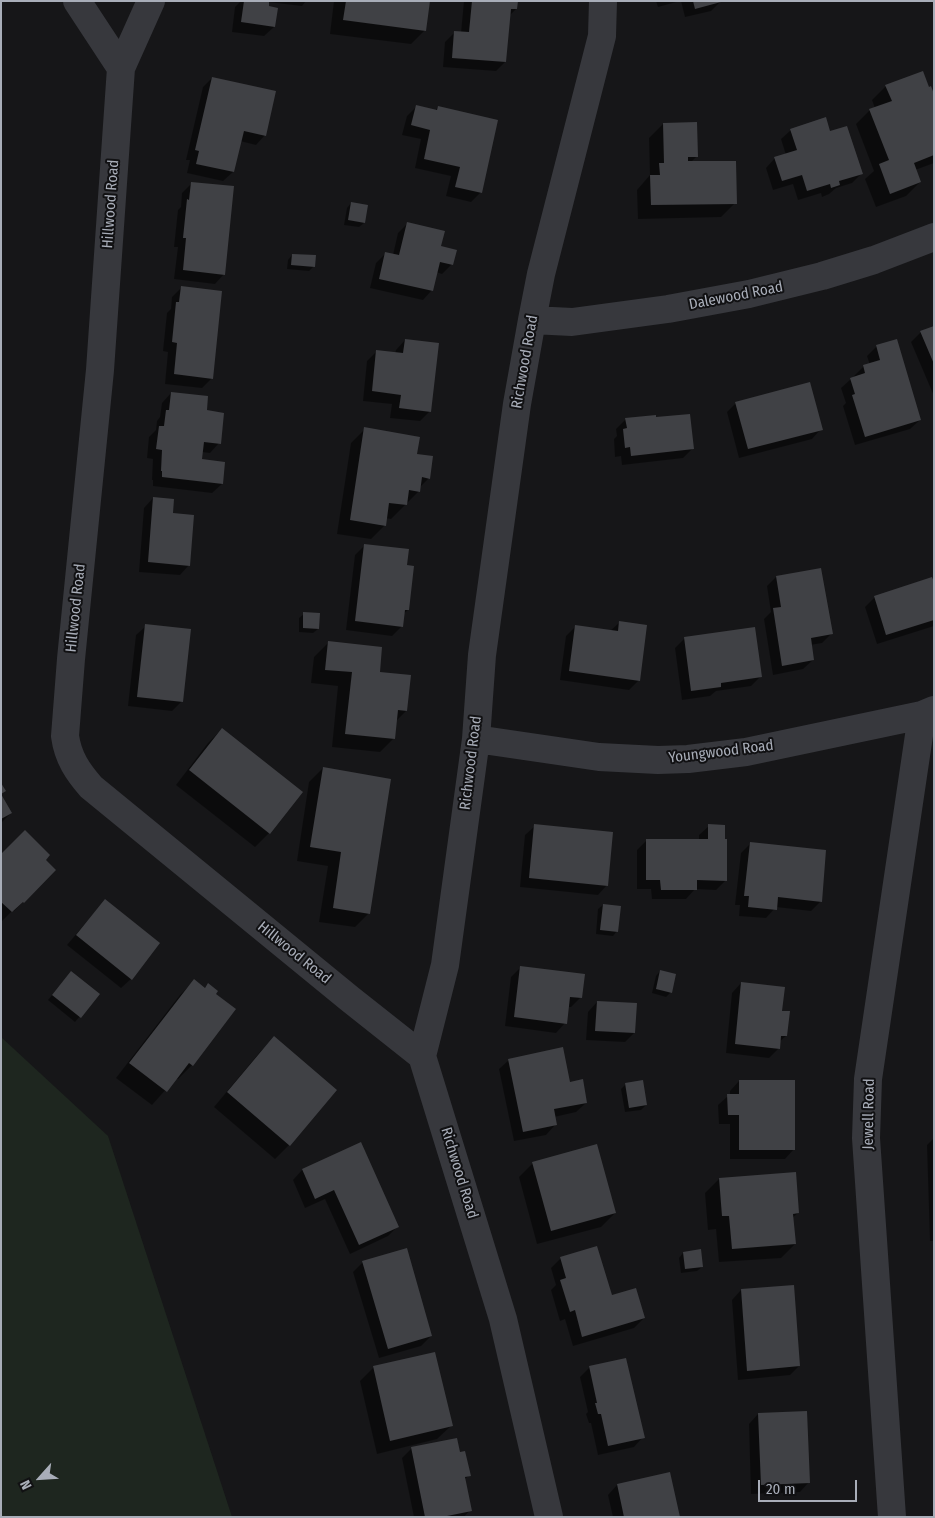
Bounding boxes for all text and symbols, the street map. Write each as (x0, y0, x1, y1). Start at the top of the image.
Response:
street label: Hillwood Road (99, 159, 123, 249)
street label: Dalewood Road (687, 278, 785, 314)
street label: Richwood Road (508, 314, 542, 410)
street label: Hillwood Road (62, 563, 90, 653)
street label: Richwood Road (456, 715, 486, 811)
street label: Youngwood Road (668, 737, 774, 767)
street label: Hillwood Road (254, 918, 334, 988)
street label: Jewell Road (859, 1078, 879, 1150)
street label: Richwood Road (437, 1125, 481, 1221)
north arrow (15, 1453, 65, 1503)
scale bar (760, 1470, 859, 1502)
text: N (17, 1477, 36, 1492)
text: 20 m (766, 1480, 796, 1498)

